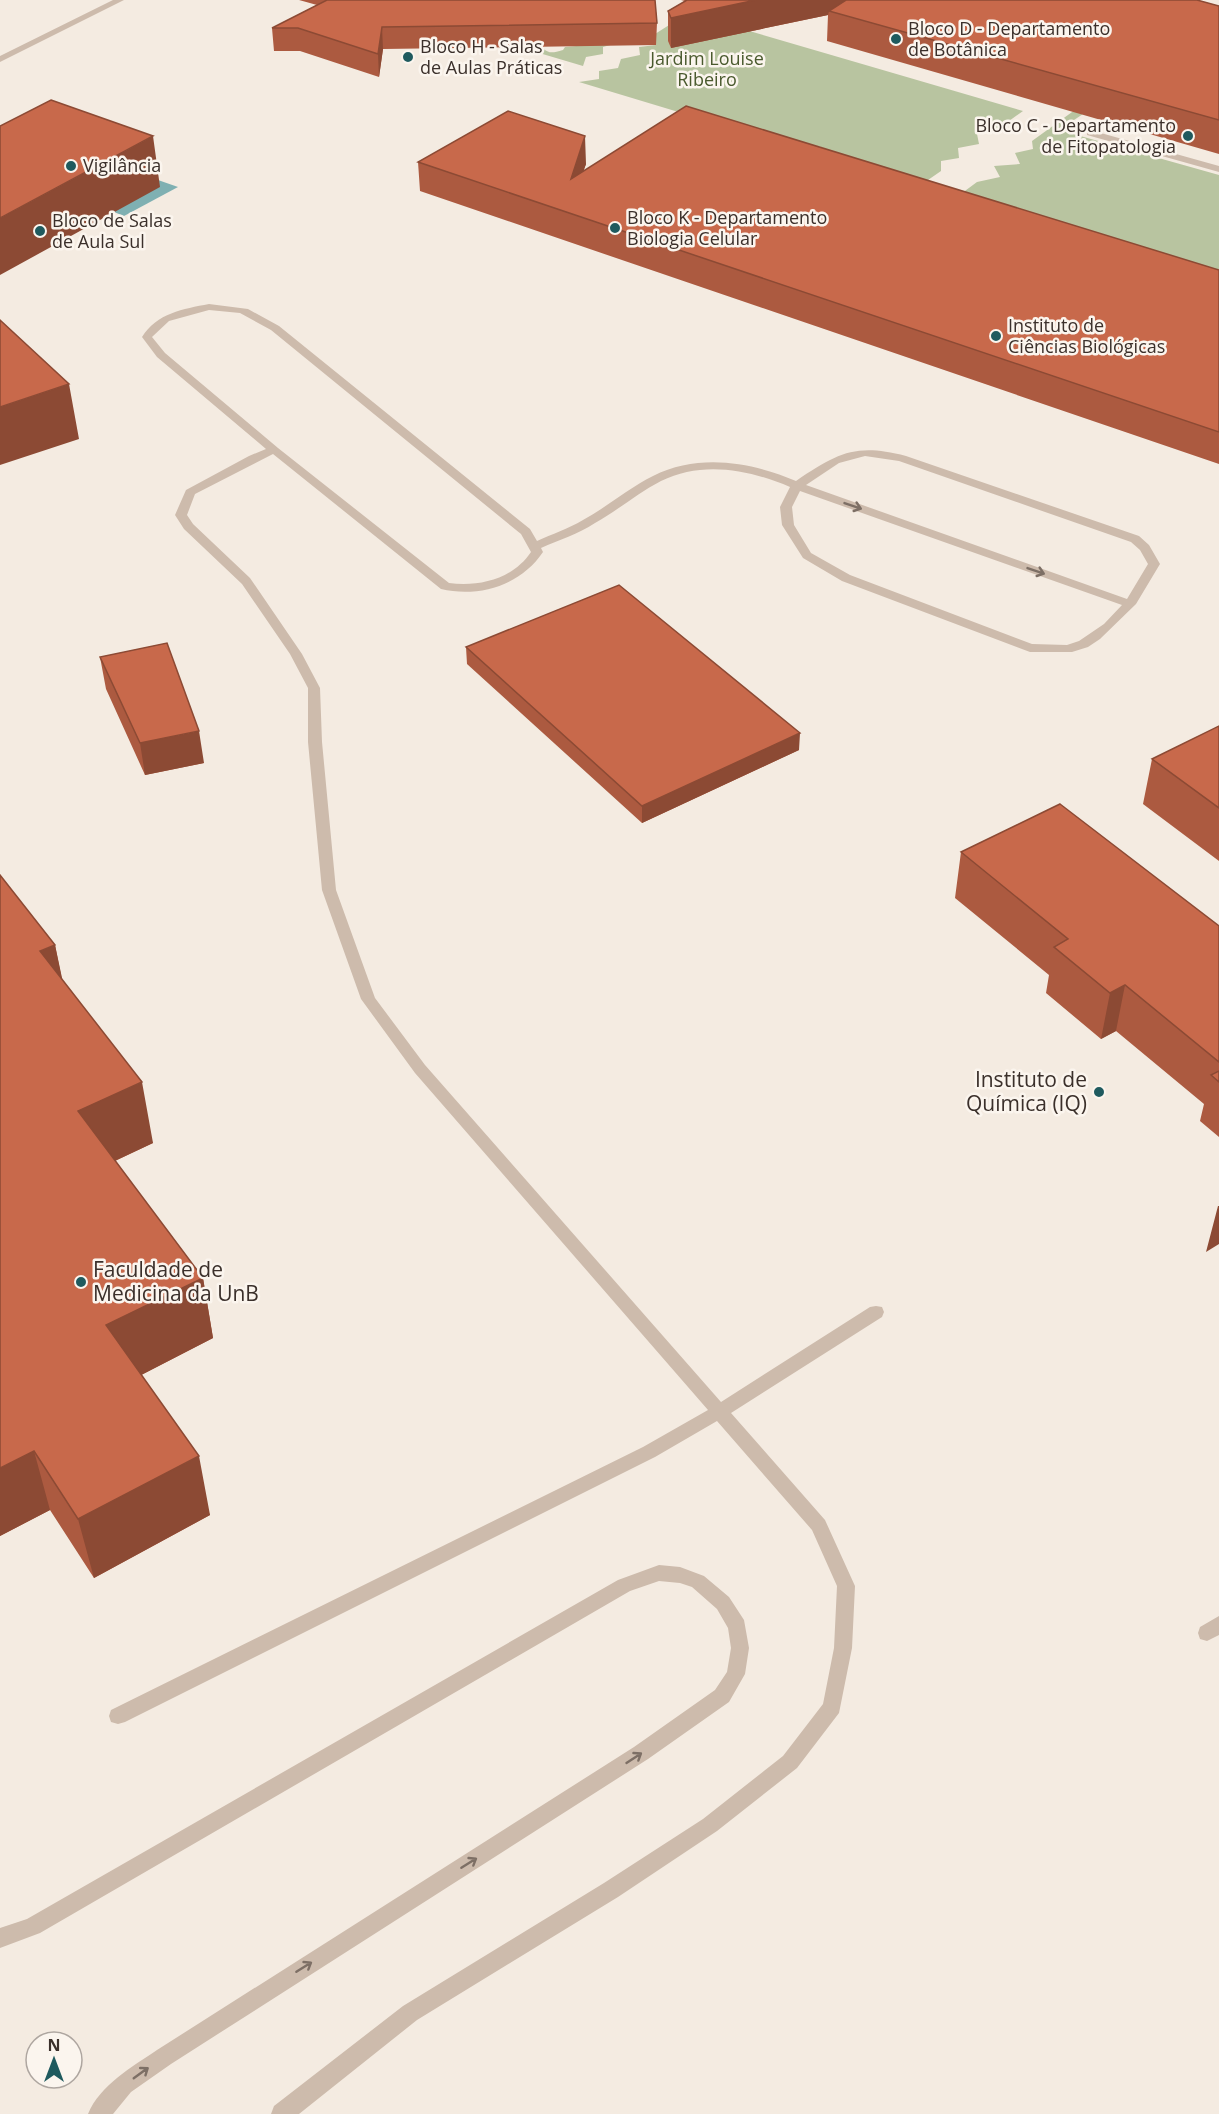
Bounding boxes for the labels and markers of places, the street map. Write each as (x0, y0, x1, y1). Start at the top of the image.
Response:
place label: Bloco D - Departamento de Botânica (908, 16, 1110, 61)
marker: Bloco D - Departamento de Botânica (889, 32, 903, 46)
place label: Bloco H - Salas de Aulas Práticas (420, 34, 562, 79)
marker: Bloco H - Salas de Aulas Práticas (401, 50, 415, 64)
place label: Bloco C - Departamento de Fitopatologia (975, 113, 1176, 158)
marker: Bloco C - Departamento de Fitopatologia (1181, 129, 1195, 143)
place label: Vigilância (83, 153, 161, 177)
marker: Vigilância (64, 159, 78, 173)
place label: Bloco K - Departamento Biologia Celular (627, 205, 827, 250)
place label: Bloco de Salas de Aula Sul (52, 208, 172, 253)
marker: Bloco K - Departamento Biologia Celular (608, 221, 622, 235)
marker: Bloco de Salas de Aula Sul (33, 224, 47, 238)
place label: Instituto de Ciências Biológicas (1008, 313, 1165, 358)
marker: Instituto de Ciências Biológicas (989, 329, 1003, 343)
place label: Instituto de Química (IQ) (966, 1065, 1087, 1117)
marker: Instituto de Química (IQ) (1092, 1085, 1106, 1099)
place label: Faculdade de Medicina da UnB (93, 1255, 259, 1307)
marker: Faculdade de Medicina da UnB (74, 1275, 88, 1289)

